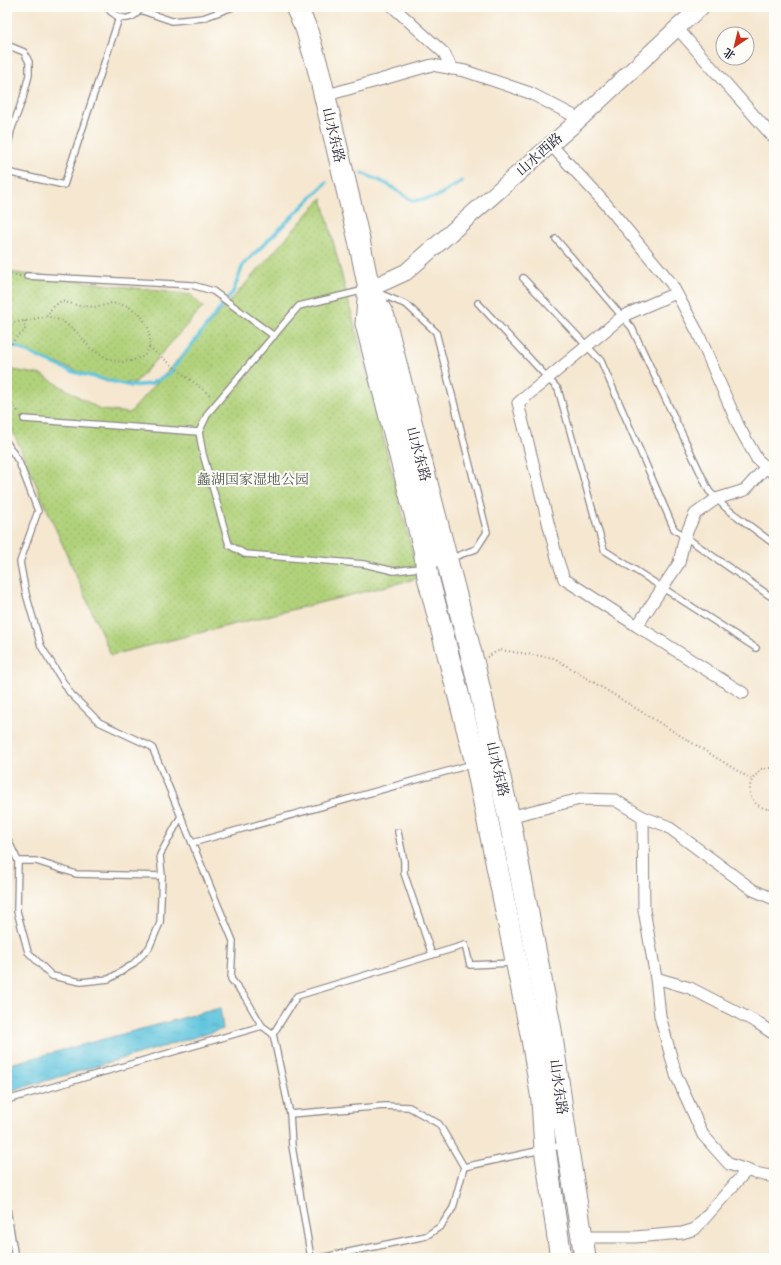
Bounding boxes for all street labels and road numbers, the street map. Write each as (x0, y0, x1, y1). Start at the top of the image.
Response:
street label: 山水东路 (319, 106, 349, 164)
street label: 山水西路 (512, 129, 566, 179)
street label: 山水东路 (403, 425, 435, 483)
street label: 山水东路 (483, 740, 513, 798)
street label: 山水东路 (546, 1058, 572, 1116)

